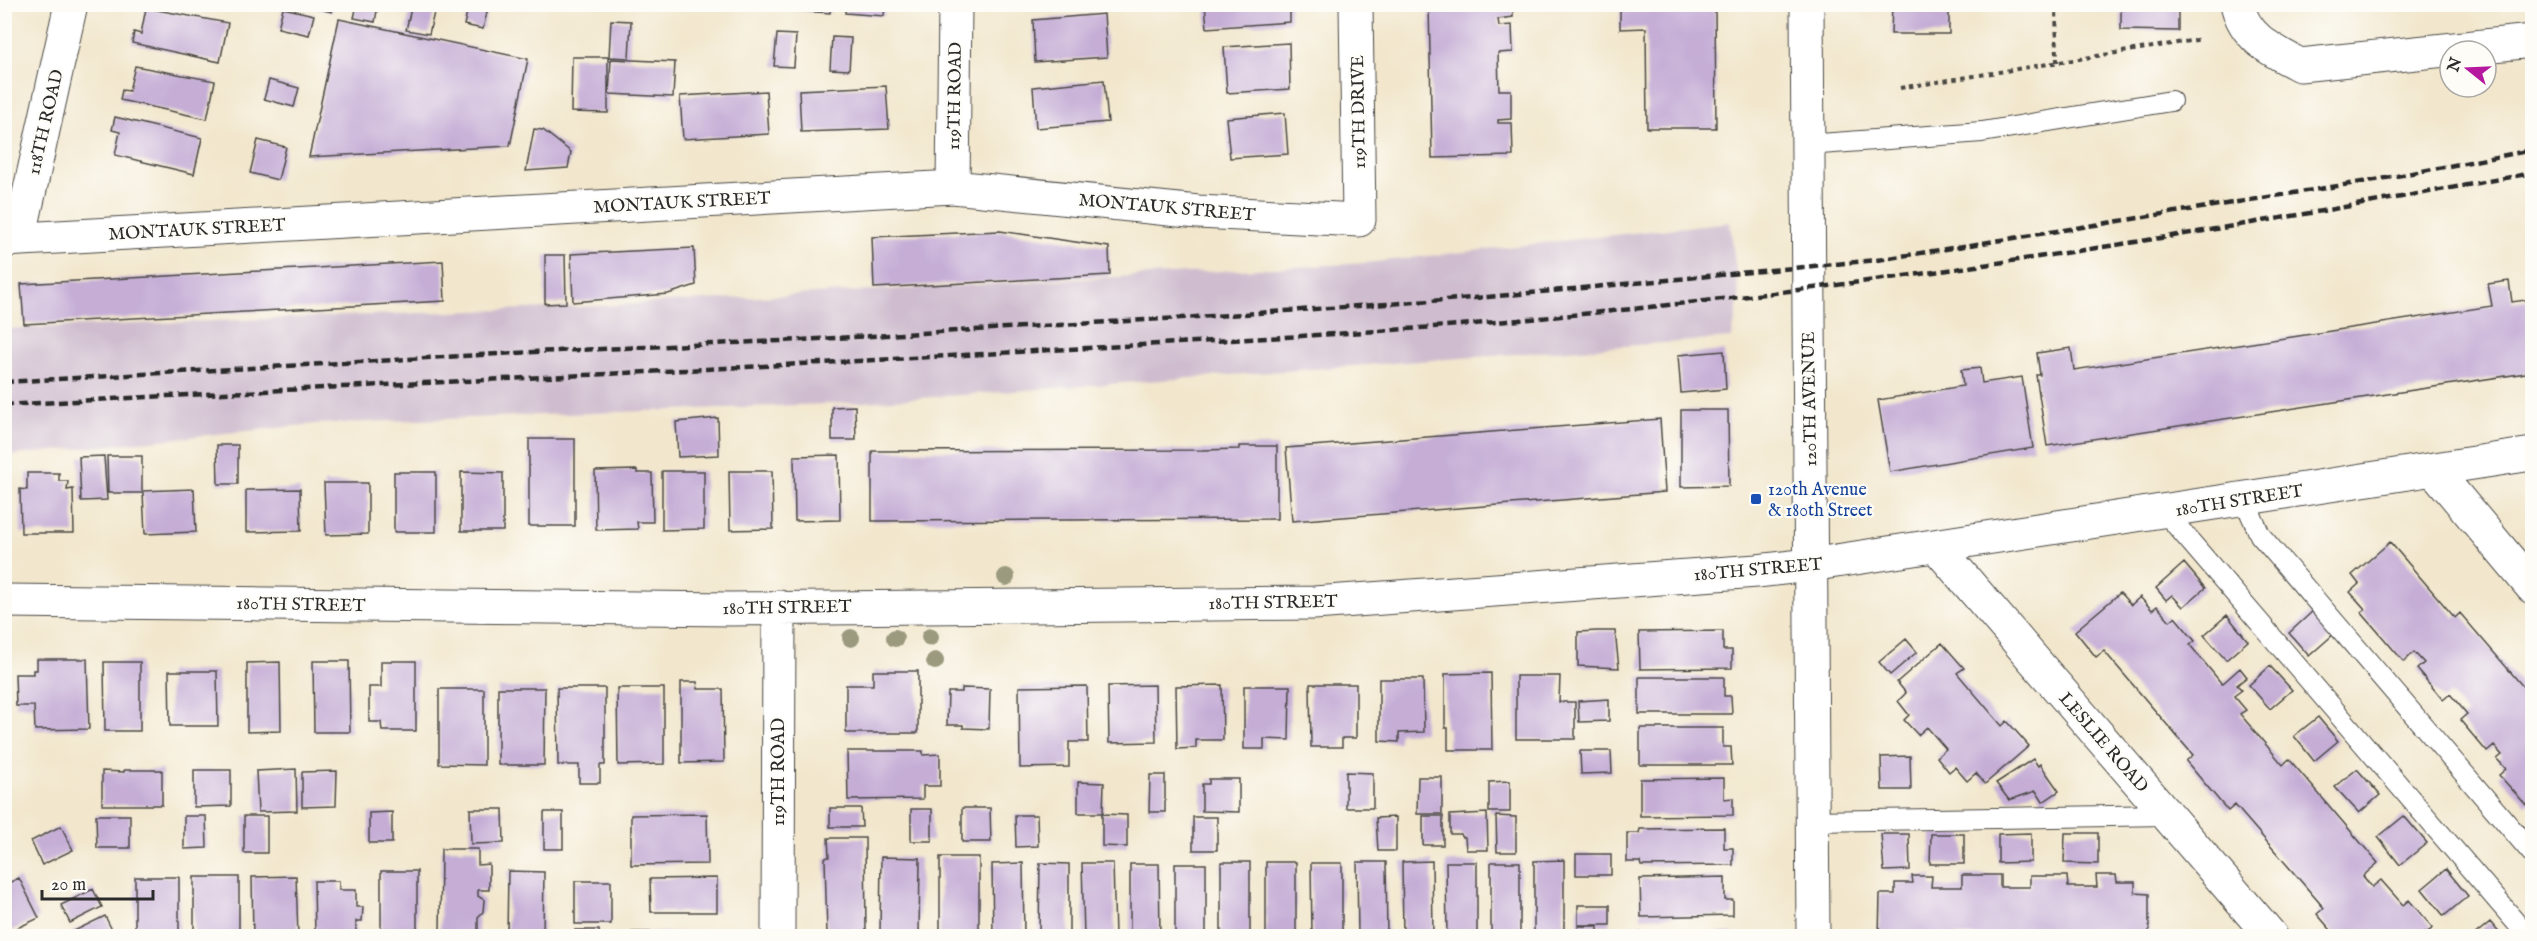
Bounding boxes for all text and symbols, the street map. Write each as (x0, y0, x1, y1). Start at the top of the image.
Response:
north arrow (2438, 39, 2498, 99)
street label: 119TH ROAD (943, 42, 968, 150)
street label: 119TH DRIVE (1347, 55, 1372, 169)
text: N (2444, 55, 2467, 76)
street label: 118TH ROAD (23, 67, 70, 177)
street label: MONTAUK STREET (593, 187, 771, 220)
street label: MONTAUK STREET (1078, 189, 1256, 228)
street label: MONTAUK STREET (108, 214, 286, 247)
street label: 120TH AVENUE (1798, 331, 1823, 467)
place label: 120th Avenue & 180th Street (1768, 479, 1872, 523)
street label: 180TH STREET (2174, 480, 2305, 523)
marker: 120th Avenue & 180th Street (1749, 492, 1763, 506)
street label: 180TH STREET (1693, 553, 1823, 588)
street label: 180TH STREET (1208, 591, 1338, 616)
street label: 180TH STREET (236, 593, 366, 618)
street label: 180TH STREET (722, 596, 852, 621)
street label: LESLIE ROAD (2053, 688, 2153, 798)
street label: 119TH ROAD (768, 718, 791, 826)
scale bar (42, 863, 153, 901)
text: 20 m (51, 874, 86, 897)

